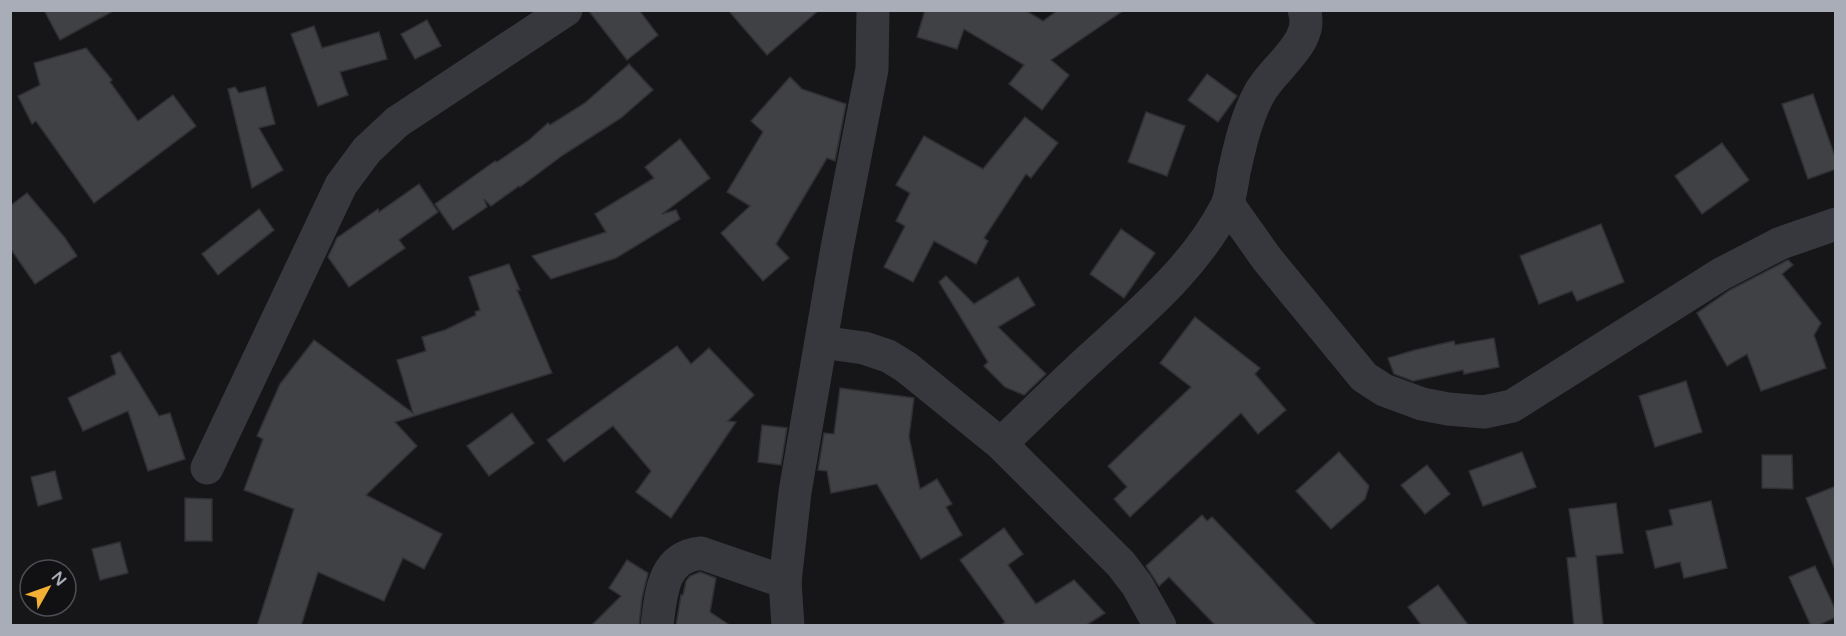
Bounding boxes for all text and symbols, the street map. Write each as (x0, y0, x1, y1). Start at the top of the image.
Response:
north arrow (18, 558, 78, 618)
text: N (47, 568, 71, 590)

